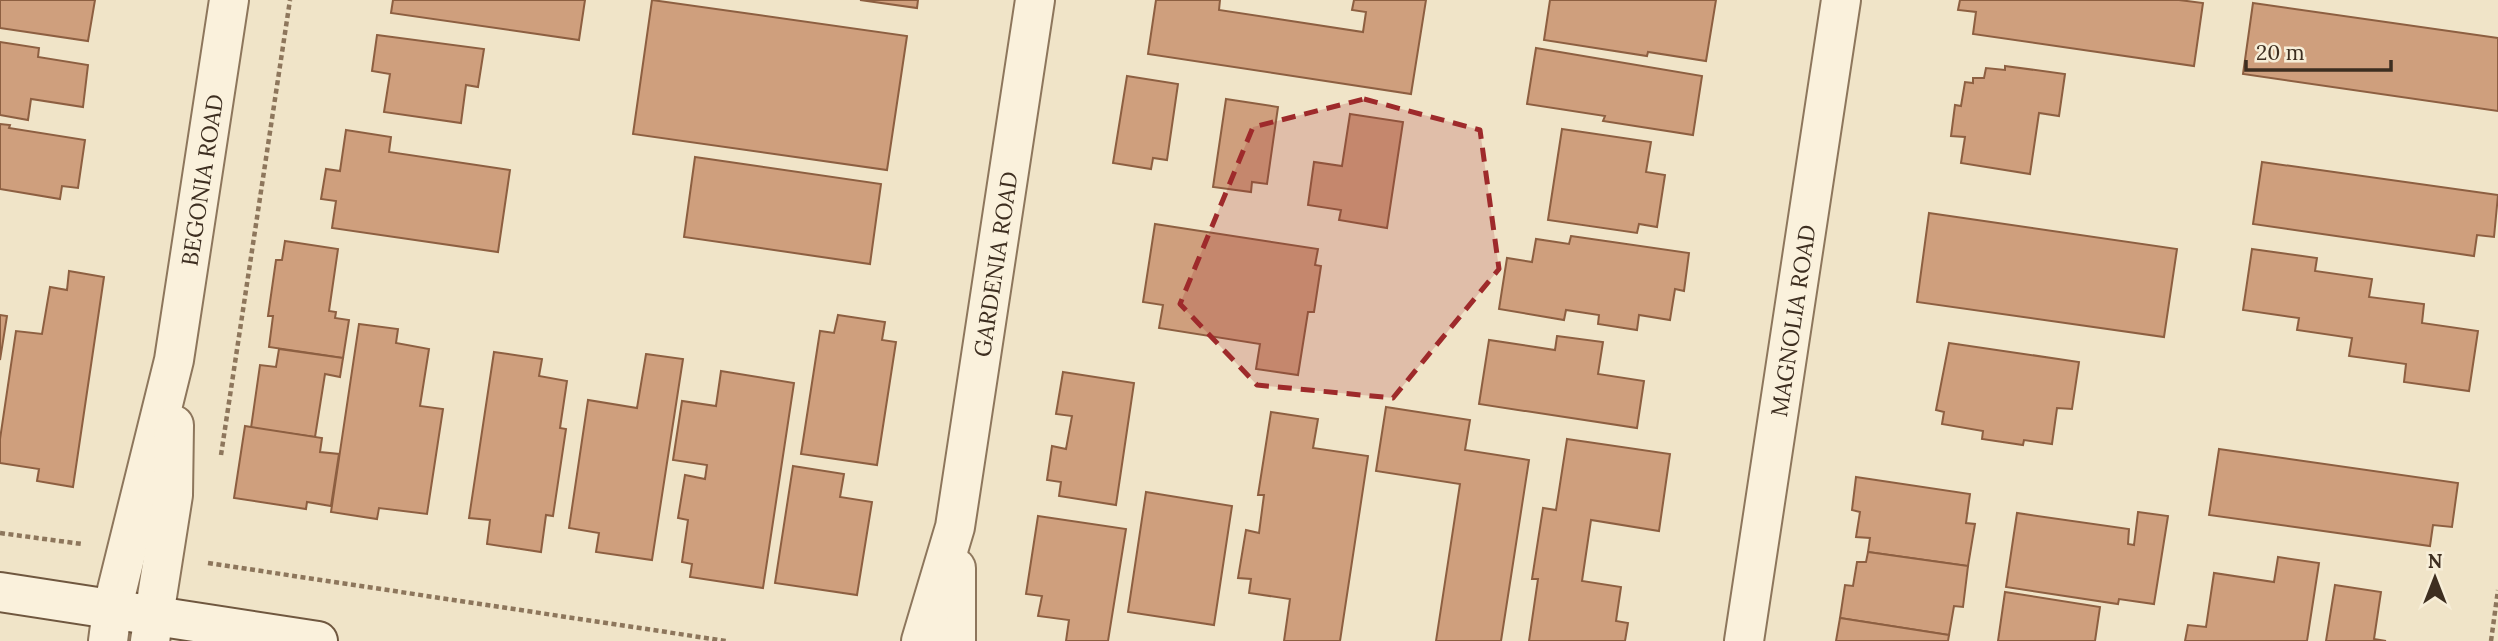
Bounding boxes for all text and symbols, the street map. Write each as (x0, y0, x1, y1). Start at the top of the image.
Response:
scale bar (2246, 28, 2391, 72)
text: 20 m (2256, 39, 2305, 66)
street label: BEGONIA ROAD (174, 92, 229, 268)
street label: GARDENIA ROAD (967, 169, 1023, 359)
street label: MAGNOLIA ROAD (1764, 223, 1821, 419)
north arrow (2400, 543, 2470, 613)
text: N (2428, 549, 2443, 573)

